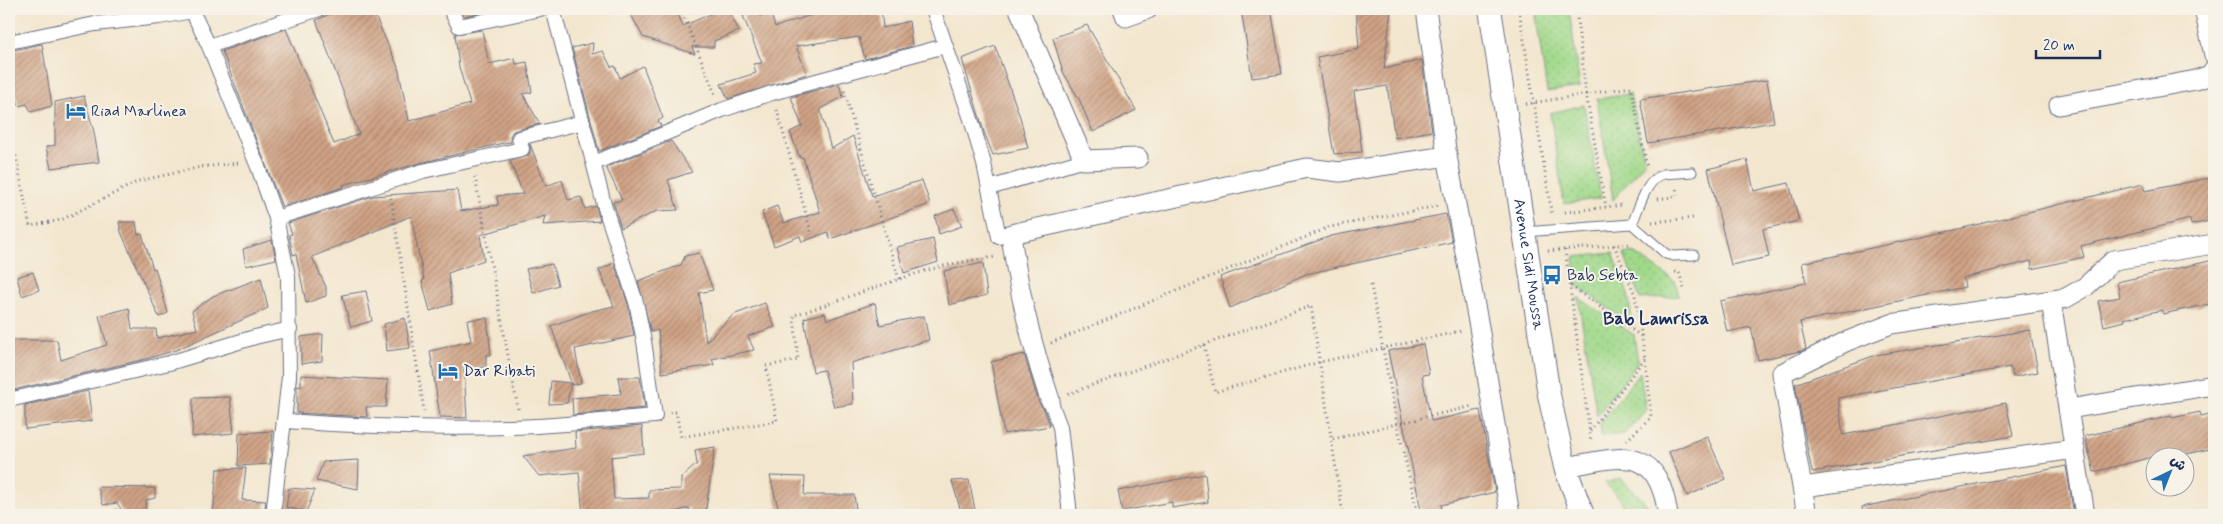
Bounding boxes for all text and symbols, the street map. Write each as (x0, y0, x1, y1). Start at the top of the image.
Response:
scale bar (2036, 28, 2099, 60)
text: 20 m (2043, 36, 2075, 56)
hotel icon: Riad Marlinea (65, 100, 87, 122)
place label: Riad Marlinea (91, 101, 187, 122)
street label: Avenue Sidi Moussa (1509, 197, 1549, 332)
bus stop icon: Bab Sebta (1541, 264, 1563, 286)
place label: Bab Sebta (1567, 265, 1638, 286)
district label: Bab Lamrissa (1603, 307, 1709, 331)
hotel icon: Dar Ribati (437, 360, 459, 382)
place label: Dar Ribati (463, 361, 535, 382)
north arrow (2146, 446, 2196, 496)
text: ش (2166, 451, 2190, 475)

